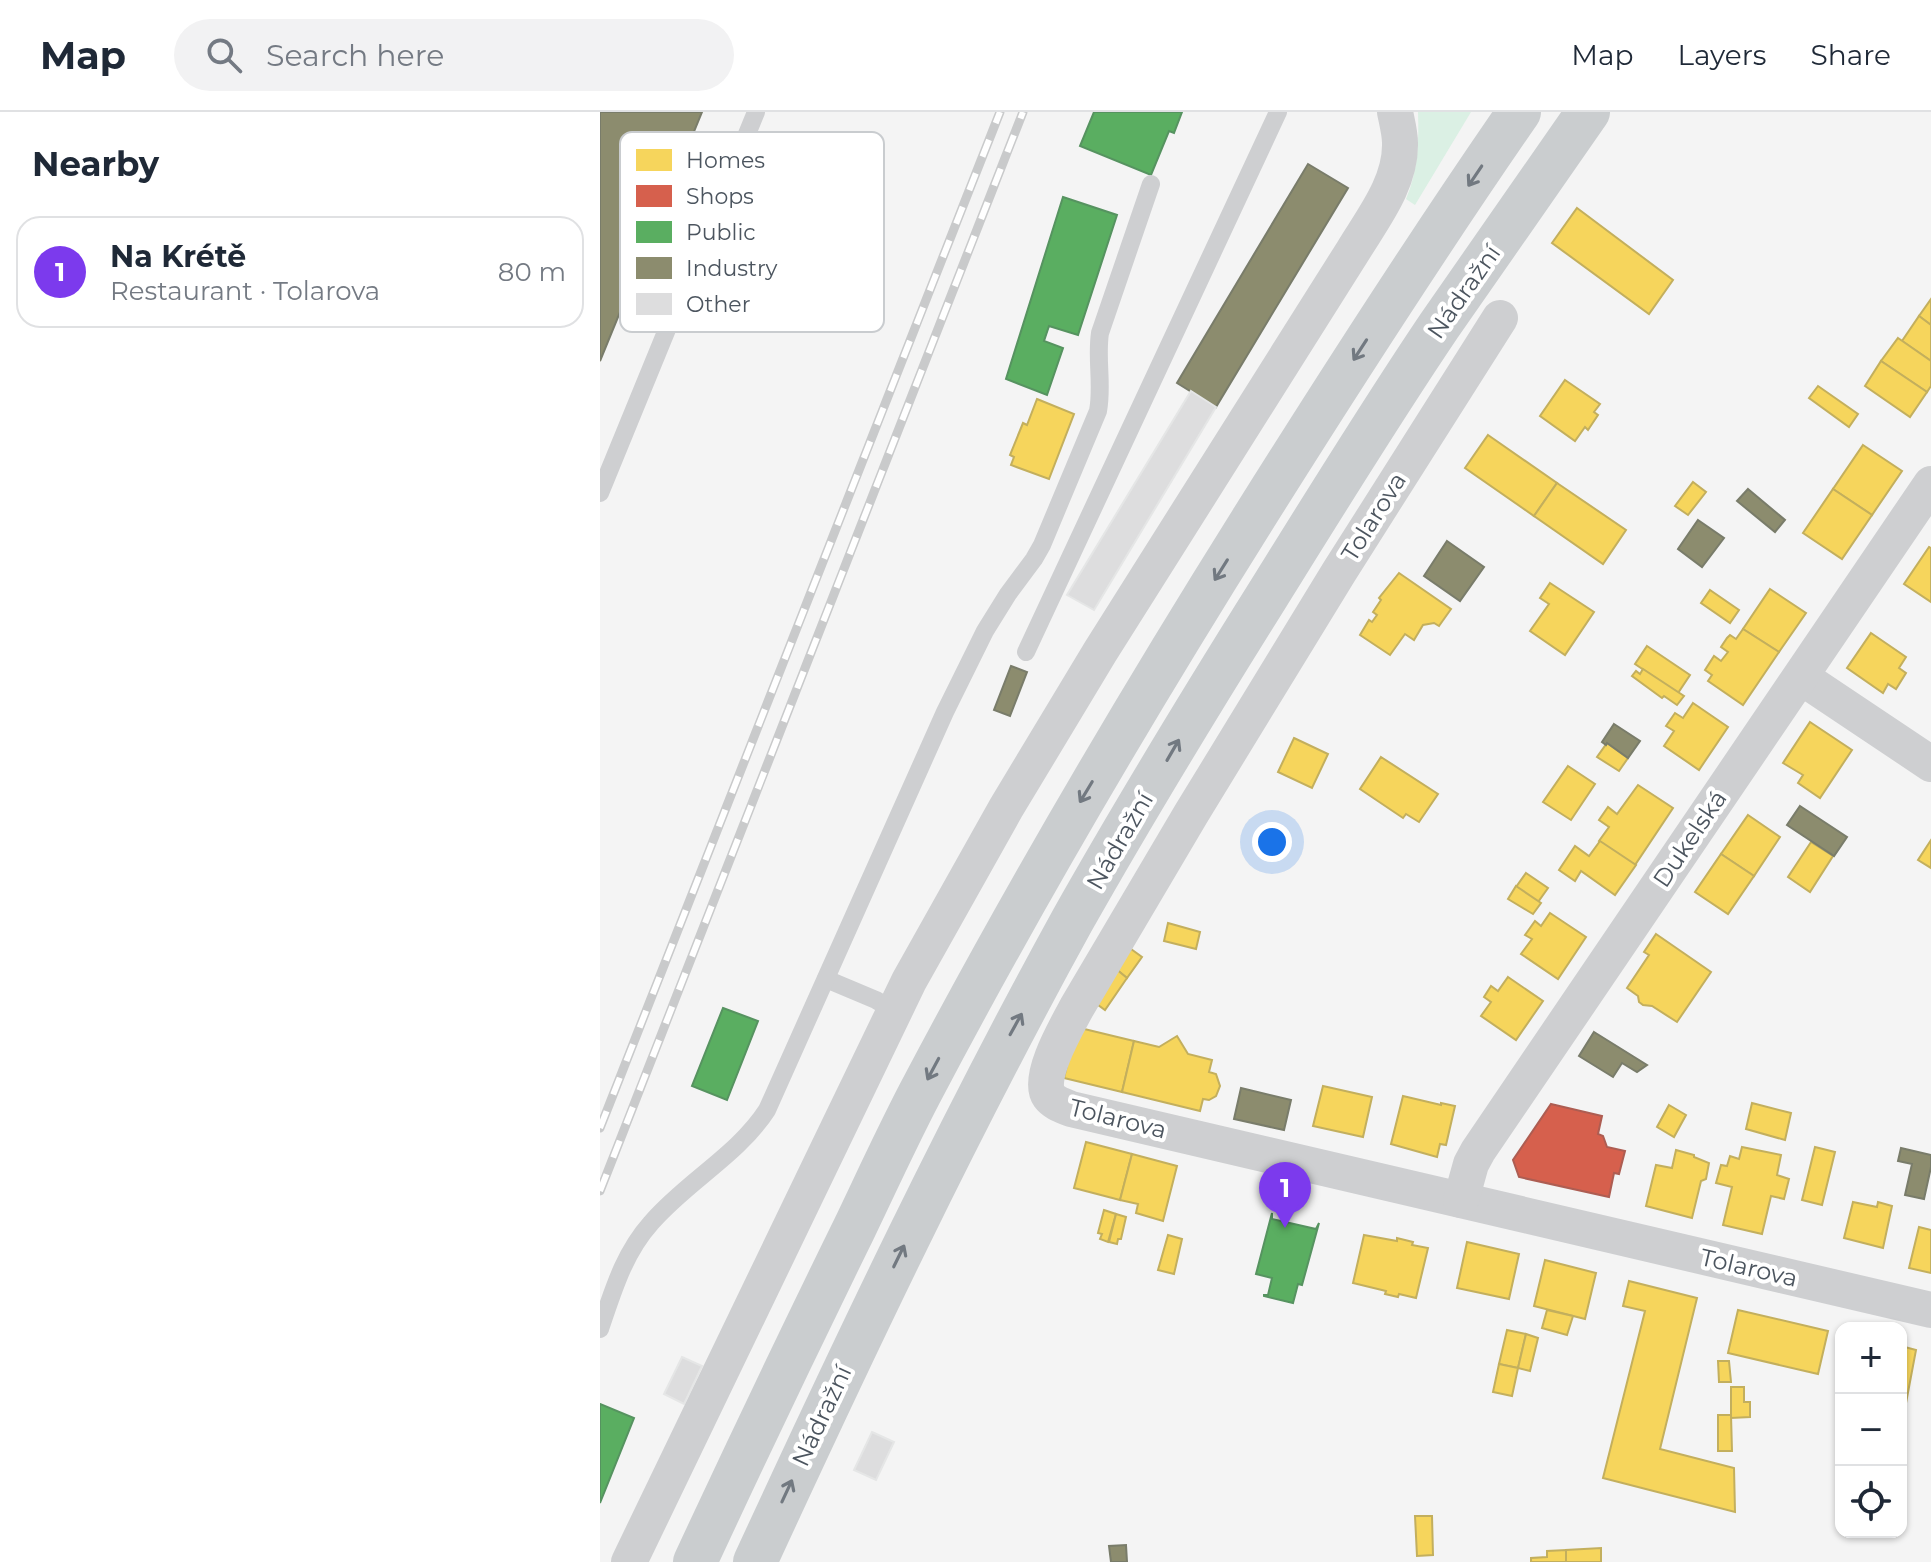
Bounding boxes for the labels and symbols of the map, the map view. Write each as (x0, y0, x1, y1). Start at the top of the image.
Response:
legend (620, 132, 884, 332)
text: Homes (686, 147, 765, 174)
one-way arrow (1467, 165, 1484, 187)
text: Shops (686, 183, 754, 210)
text: Public (686, 219, 756, 246)
street label: Nádražní (1421, 238, 1507, 344)
text: Industry (686, 255, 778, 282)
text: Other (686, 291, 750, 318)
one-way arrow (1352, 339, 1369, 361)
street label: Tolarova (1335, 467, 1412, 566)
one-way arrow (1213, 558, 1229, 581)
one-way arrow (1165, 739, 1181, 762)
one-way arrow (1078, 780, 1094, 803)
street label: Dukelská (1647, 785, 1733, 893)
street label: Nádražní (1080, 786, 1160, 895)
your location (1252, 822, 1292, 862)
one-way arrow (1009, 1013, 1024, 1037)
one-way arrow (925, 1056, 940, 1080)
street label: Tolarova (1067, 1092, 1170, 1145)
pin: 1 (1259, 1162, 1311, 1228)
street label: Tolarova (1698, 1242, 1801, 1293)
one-way arrow (892, 1245, 907, 1269)
street label: Nádražní (786, 1359, 858, 1471)
one-way arrow (781, 1480, 796, 1504)

